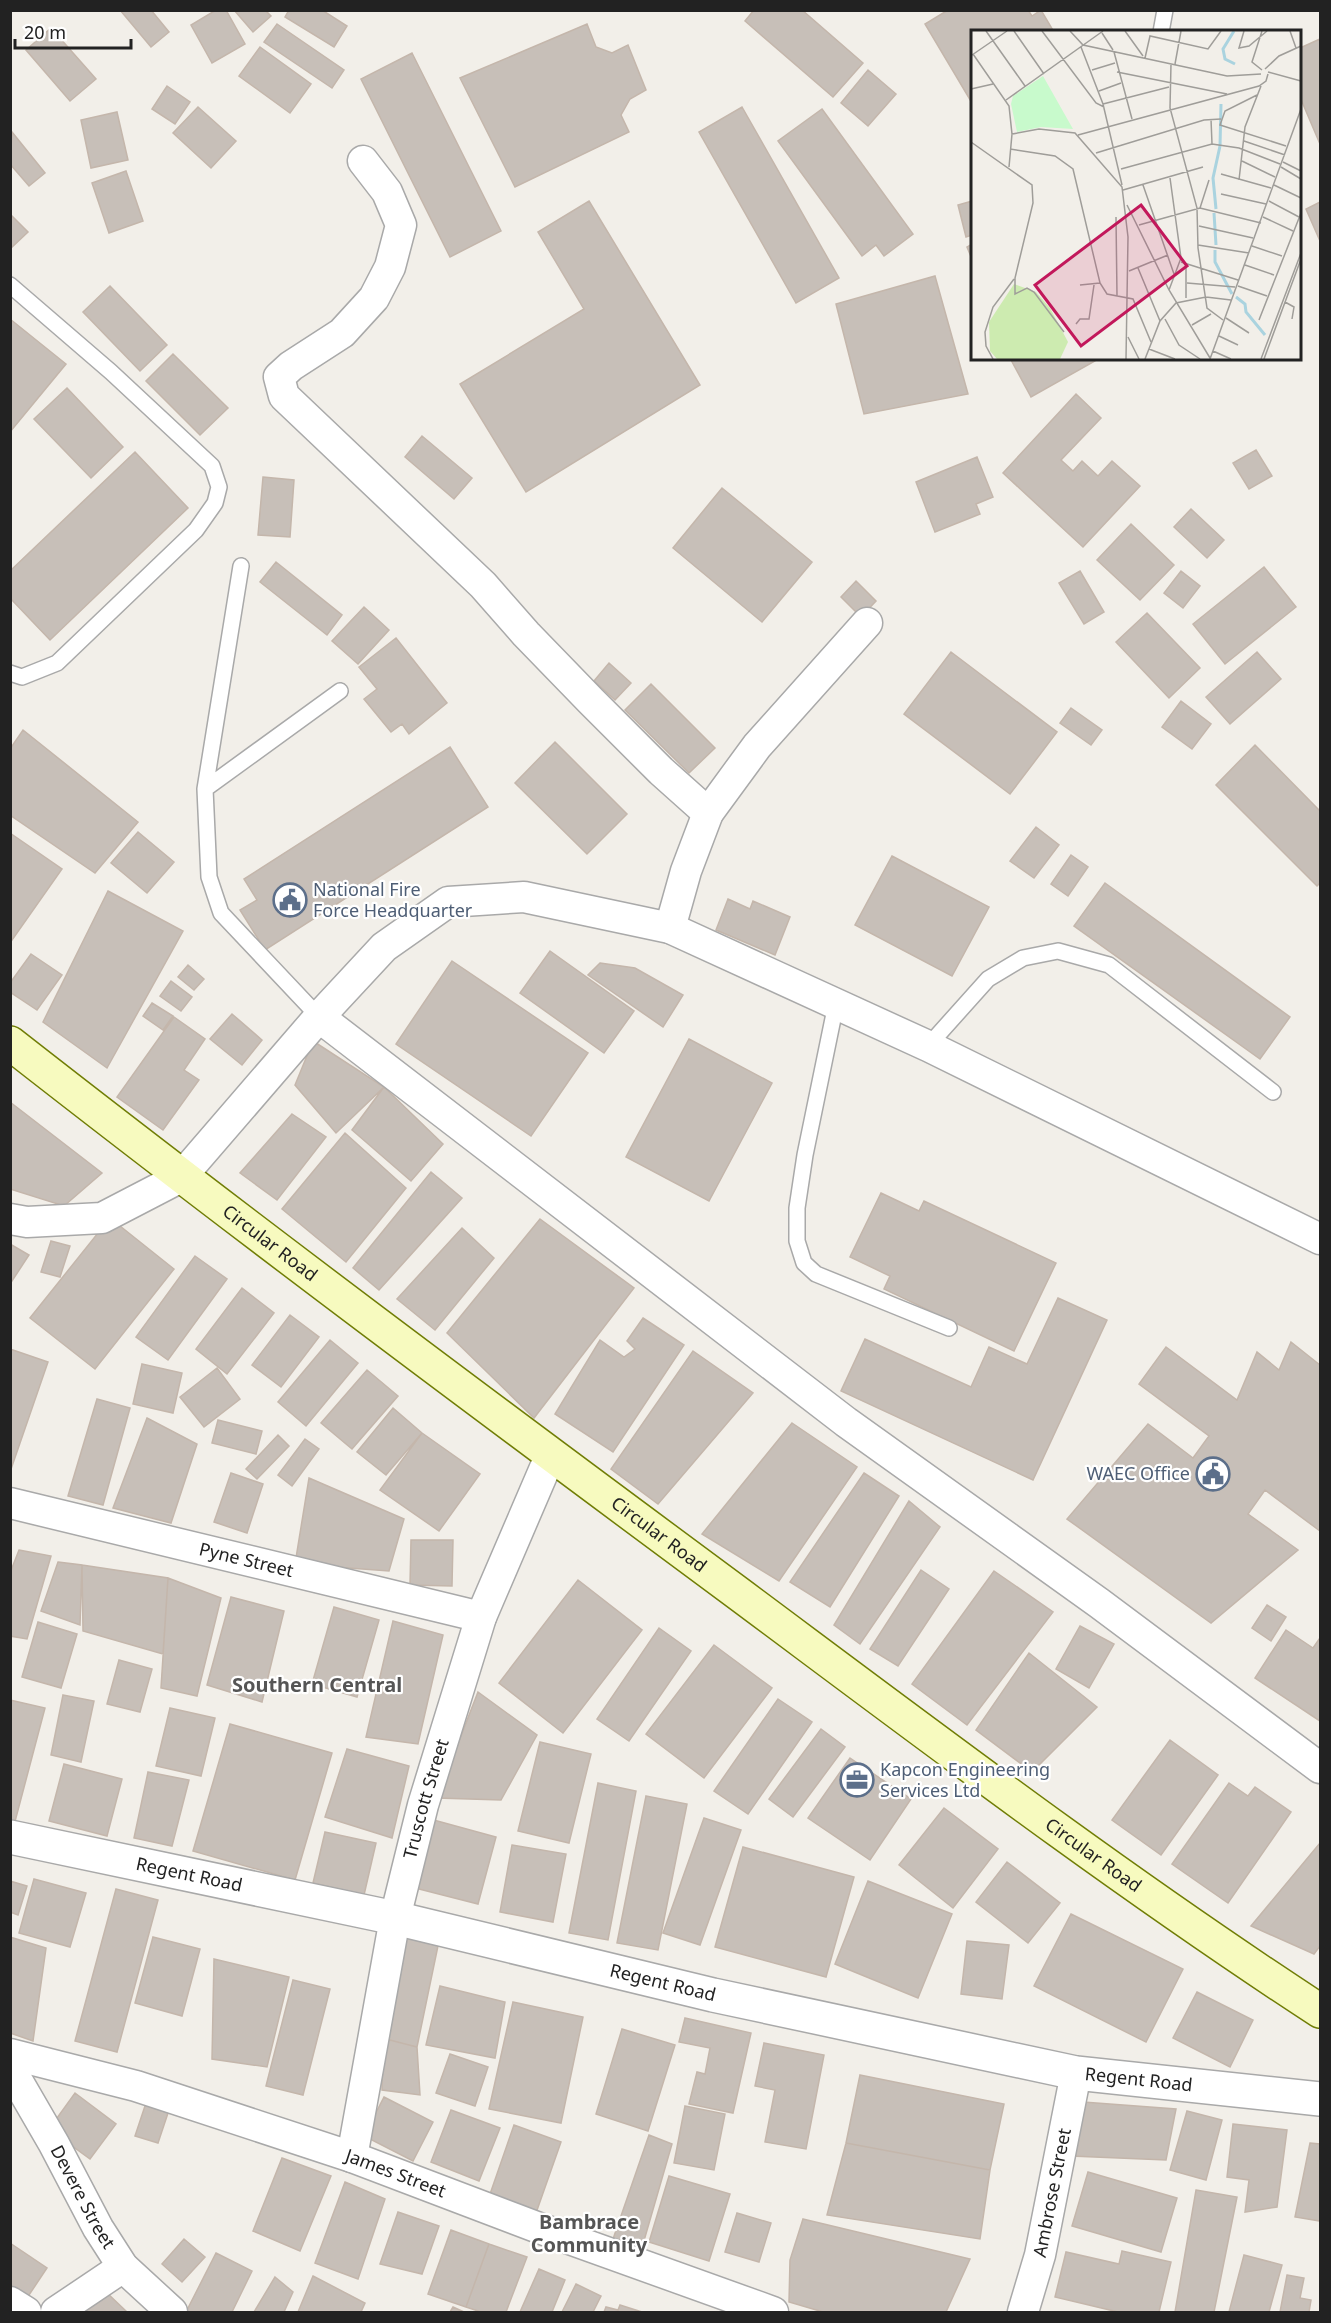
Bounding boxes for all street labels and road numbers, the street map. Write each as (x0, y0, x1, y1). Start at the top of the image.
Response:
street label: Circular Road (218, 1199, 323, 1286)
street label: Circular Road (607, 1490, 712, 1577)
street label: Pyne Street (197, 1536, 297, 1582)
street label: Truscott Street (397, 1735, 454, 1861)
street label: Circular Road (1041, 1812, 1147, 1897)
street label: Regent Road (134, 1851, 245, 1897)
street label: Regent Road (608, 1957, 718, 2006)
street label: Regent Road (1084, 2061, 1194, 2096)
street label: Ambrose Street (1027, 2125, 1076, 2259)
street label: Devere Street (46, 2141, 121, 2253)
street label: James Street (341, 2142, 450, 2203)

